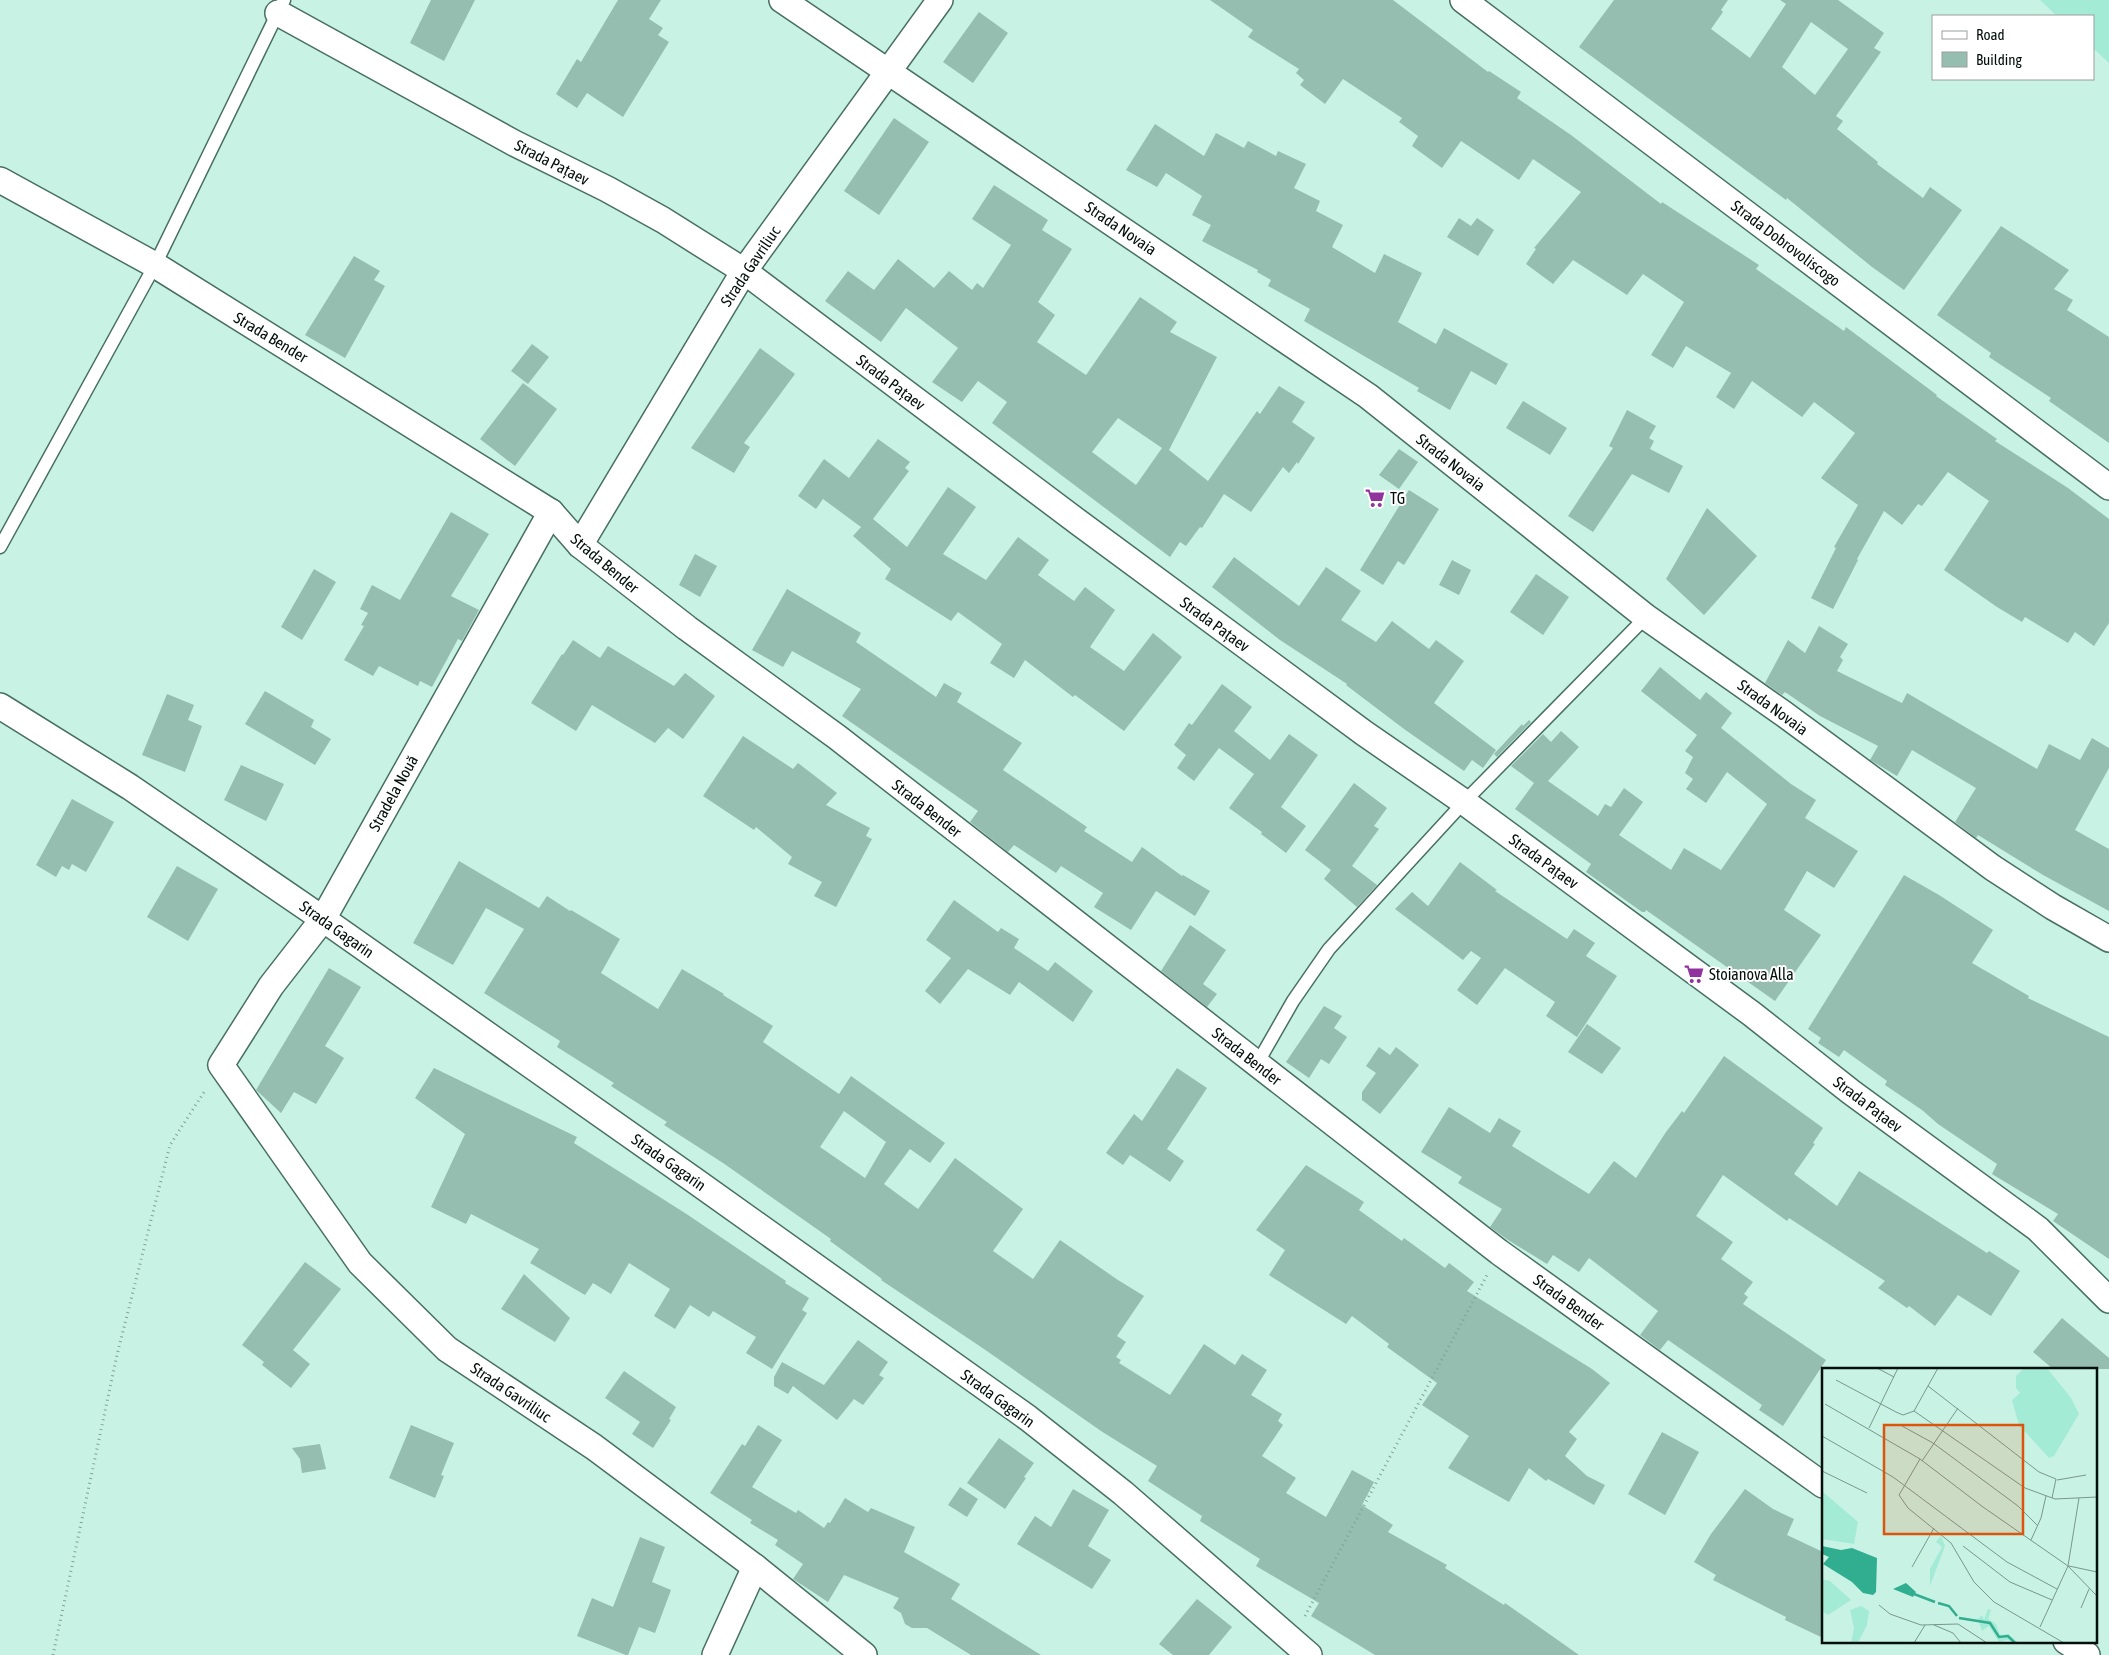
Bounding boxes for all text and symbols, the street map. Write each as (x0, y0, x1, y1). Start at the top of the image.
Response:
legend (1932, 15, 2094, 80)
text: Road (1976, 26, 2005, 43)
text: Building (1976, 51, 2022, 68)
street label: Strada Pațaev (511, 136, 593, 190)
street label: Strada Dobrovoliscogo (1727, 196, 1844, 291)
street label: Strada Novaia (1082, 198, 1160, 258)
street label: Strada Gavriliuc (717, 222, 783, 310)
street label: Strada Bender (231, 308, 311, 366)
street label: Strada Pațaev (853, 350, 929, 415)
street label: Strada Novaia (1413, 430, 1489, 494)
supermarket icon: TG (1364, 487, 1386, 509)
place label: TG (1390, 489, 1405, 507)
street label: Strada Bender (568, 530, 643, 597)
street label: Strada Pațaev (1176, 593, 1253, 656)
street label: Strada Novaia (1734, 676, 1812, 738)
street label: Stradela Nouă (365, 752, 421, 834)
street label: Strada Bender (889, 775, 965, 841)
street label: Strada Pațaev (1505, 830, 1582, 893)
street label: Strada Gagarin (296, 897, 378, 962)
supermarket icon: Stoianova Alla (1683, 963, 1705, 985)
place label: Stoianova Alla (1709, 965, 1794, 983)
street label: Strada Bender (1209, 1023, 1285, 1089)
street label: Strada Pațaev (1830, 1072, 1906, 1137)
street label: Strada Gagarin (628, 1130, 710, 1195)
street label: Strada Bender (1530, 1270, 1608, 1334)
street label: Strada Gavriliuc (467, 1359, 555, 1425)
street label: Strada Gagarin (957, 1365, 1038, 1432)
inset map (1822, 1368, 2096, 1642)

